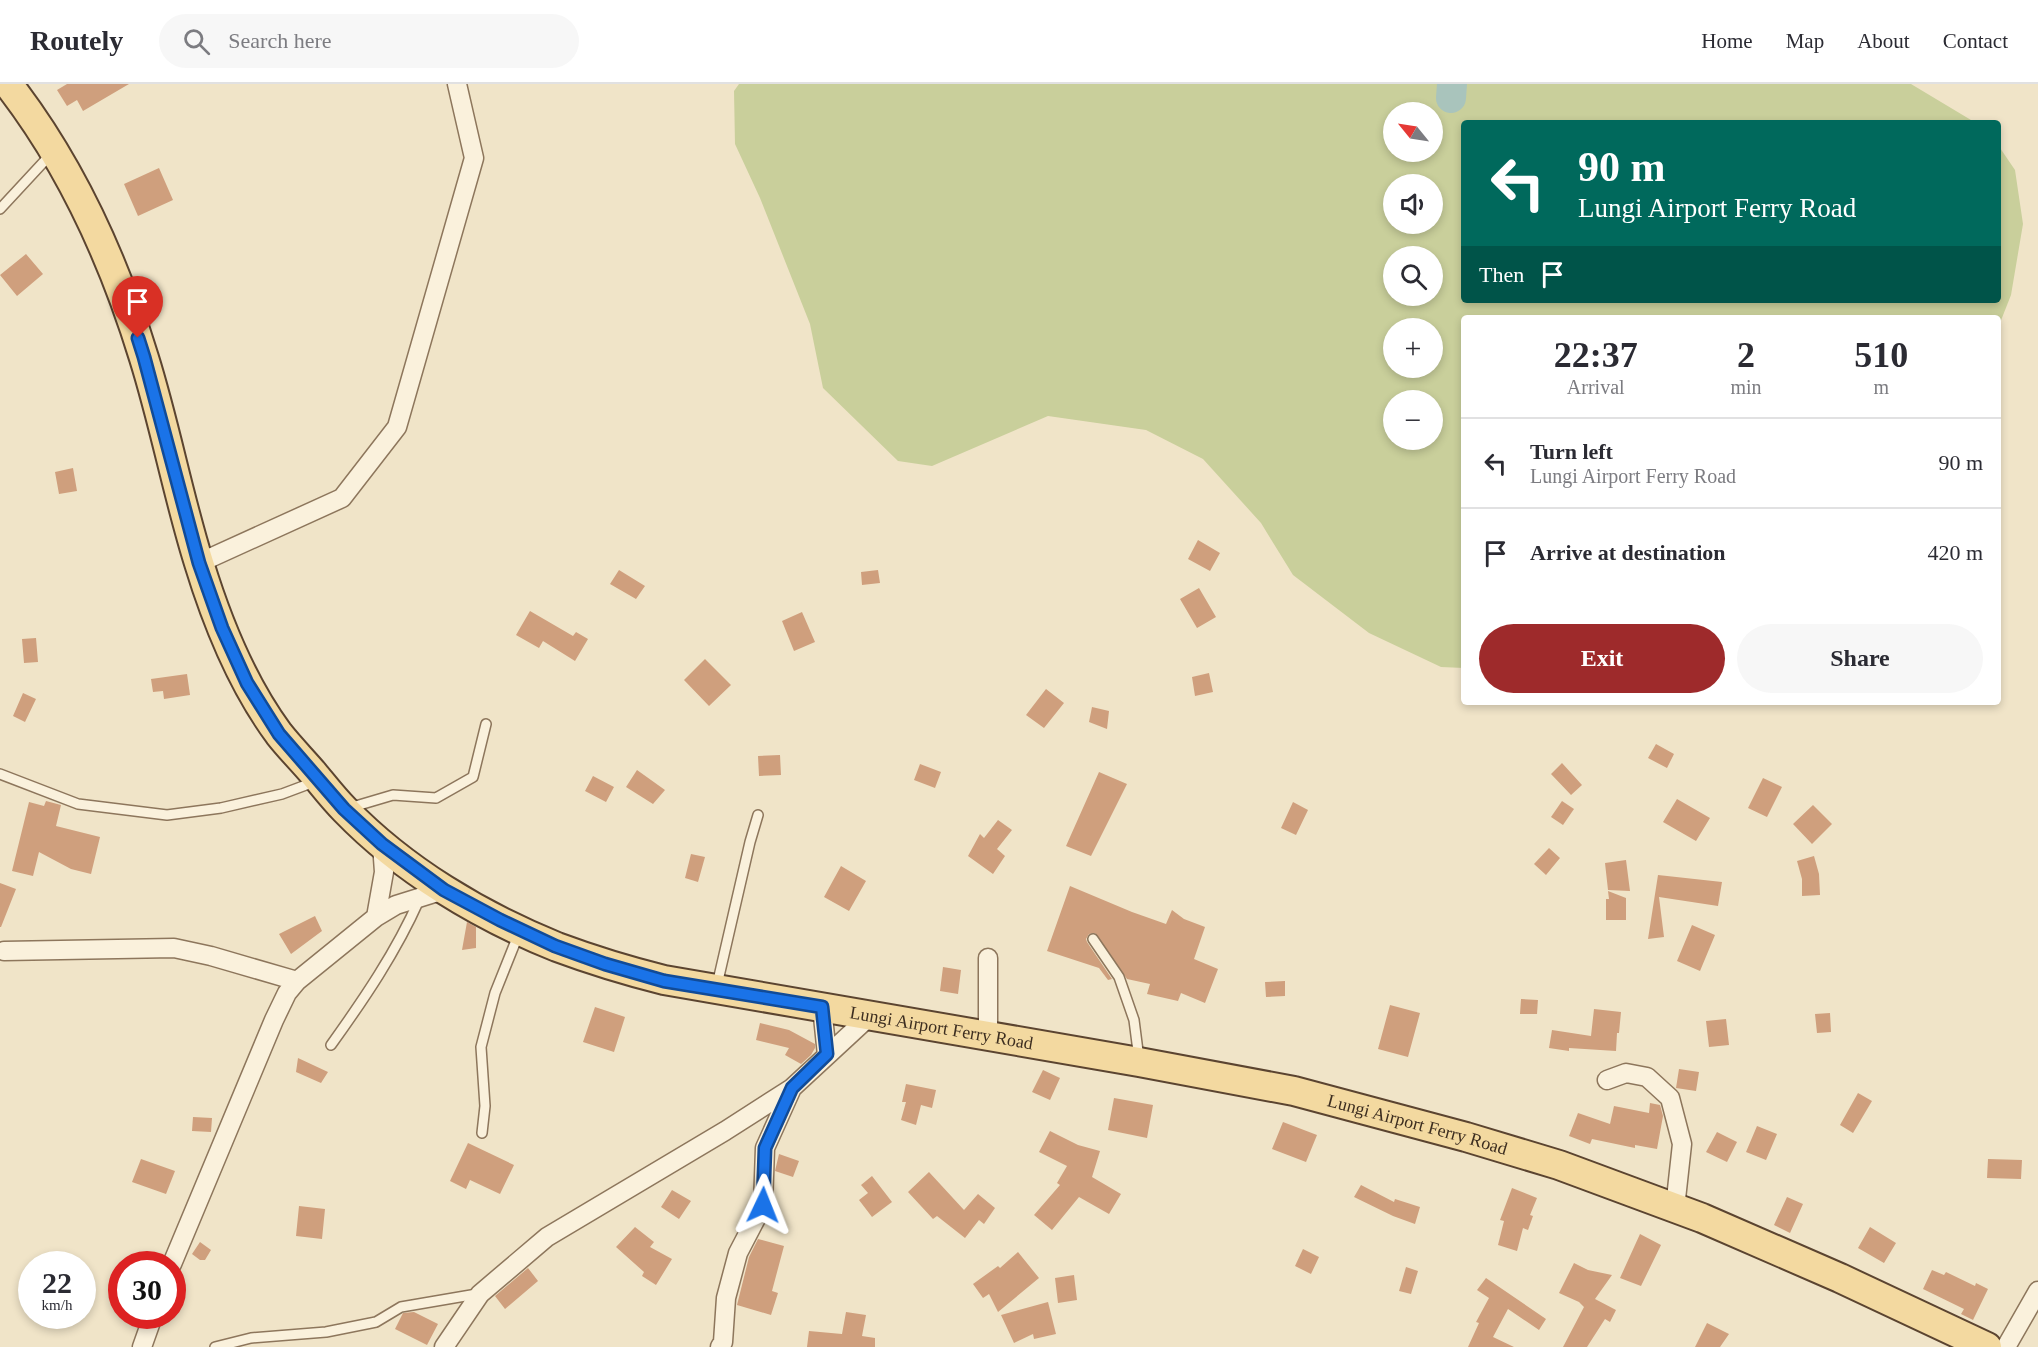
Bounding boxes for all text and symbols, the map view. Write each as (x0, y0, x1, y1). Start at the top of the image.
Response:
search box (159, 14, 579, 68)
text: Routely (30, 25, 123, 56)
icon: search (180, 25, 213, 58)
text: Search here (228, 28, 332, 53)
text: Home (1701, 29, 1753, 53)
text: Map (1786, 29, 1824, 53)
text: About (1857, 29, 1910, 53)
text: Contact (1943, 29, 2008, 53)
north arrow (1383, 102, 1443, 162)
map controls (1383, 102, 1443, 450)
icon: left (1479, 144, 1557, 222)
text: 90 m (1578, 144, 1666, 190)
button: sound (1383, 174, 1443, 234)
text: Lungi Airport Ferry Road (1578, 193, 1856, 223)
button: search (1383, 246, 1443, 306)
icon: arrive (1536, 258, 1569, 291)
text: Then (1479, 262, 1524, 287)
pin (112, 276, 163, 338)
icon: arrive (121, 285, 154, 318)
button: + (1383, 318, 1443, 378)
text: 22:37 (1554, 335, 1638, 375)
text: 2 (1737, 335, 1755, 375)
text: 510 (1854, 335, 1908, 375)
text: Arrival (1567, 376, 1625, 398)
text: min (1730, 376, 1762, 398)
text: m (1874, 376, 1889, 398)
button: − (1383, 390, 1443, 450)
text: Turn left (1530, 439, 1613, 464)
icon: left (1479, 447, 1512, 480)
text: 90 m (1938, 450, 1983, 475)
text: Lungi Airport Ferry Road (1530, 465, 1736, 487)
icon: arrive (1479, 537, 1512, 570)
text: Arrive at destination (1530, 540, 1726, 565)
text: 420 m (1927, 540, 1983, 565)
button: Exit (1479, 624, 1725, 693)
button: Share (1737, 624, 1983, 693)
street label: Lungi Airport Ferry Road (848, 1002, 1035, 1054)
street label: Lungi Airport Ferry Road (1325, 1090, 1510, 1159)
position arrow (731, 1173, 795, 1237)
speed limit sign: 30 (108, 1251, 186, 1329)
text: 22 (42, 1266, 72, 1299)
text: km/h (42, 1297, 72, 1313)

